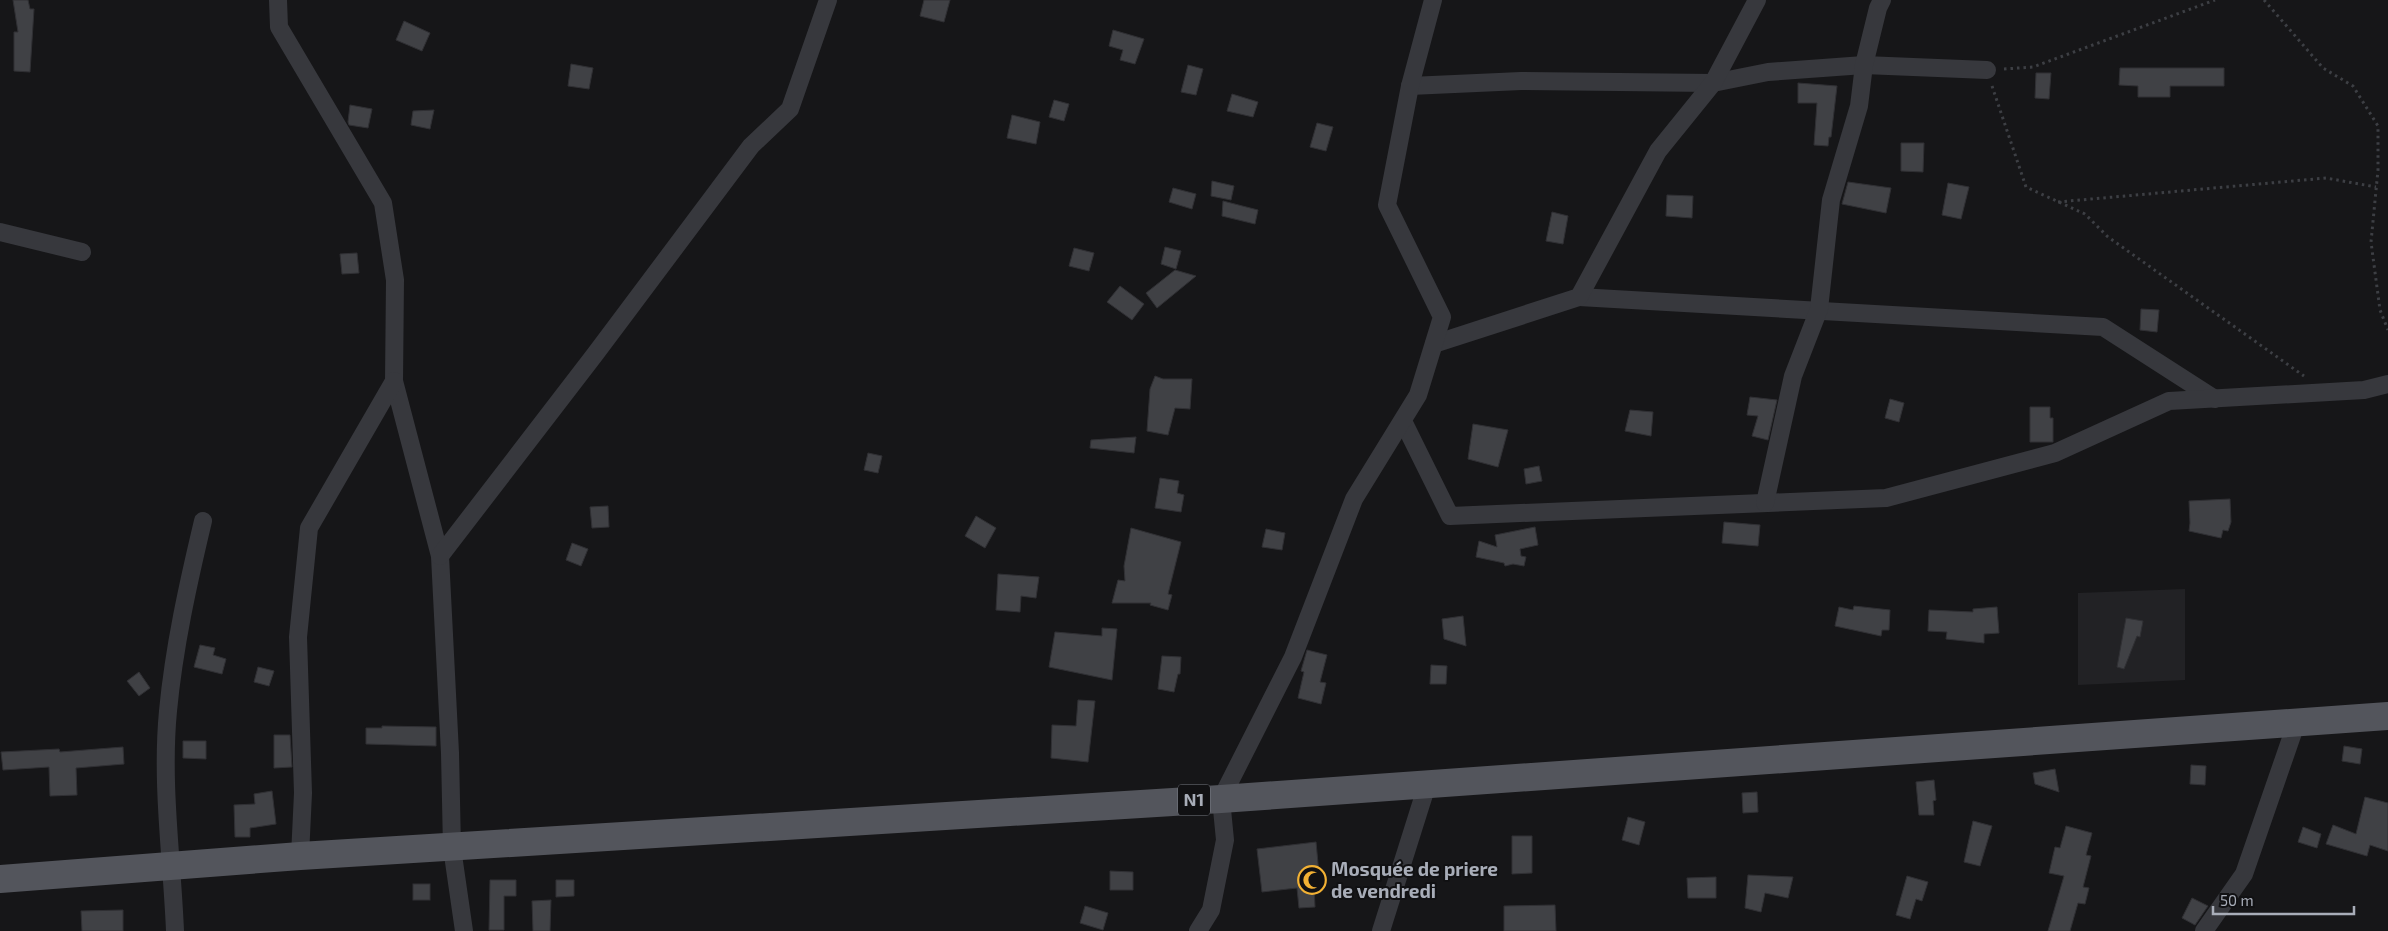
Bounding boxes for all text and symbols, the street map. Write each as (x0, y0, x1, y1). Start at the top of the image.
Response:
road number: N1 (1178, 784, 1210, 816)
place label: Mosquée de priere de vendredi (1331, 857, 1498, 902)
mosque icon: Mosquée de priere de vendredi (1297, 865, 1327, 895)
scale bar (2213, 884, 2354, 916)
text: 50 m (2220, 891, 2254, 909)

